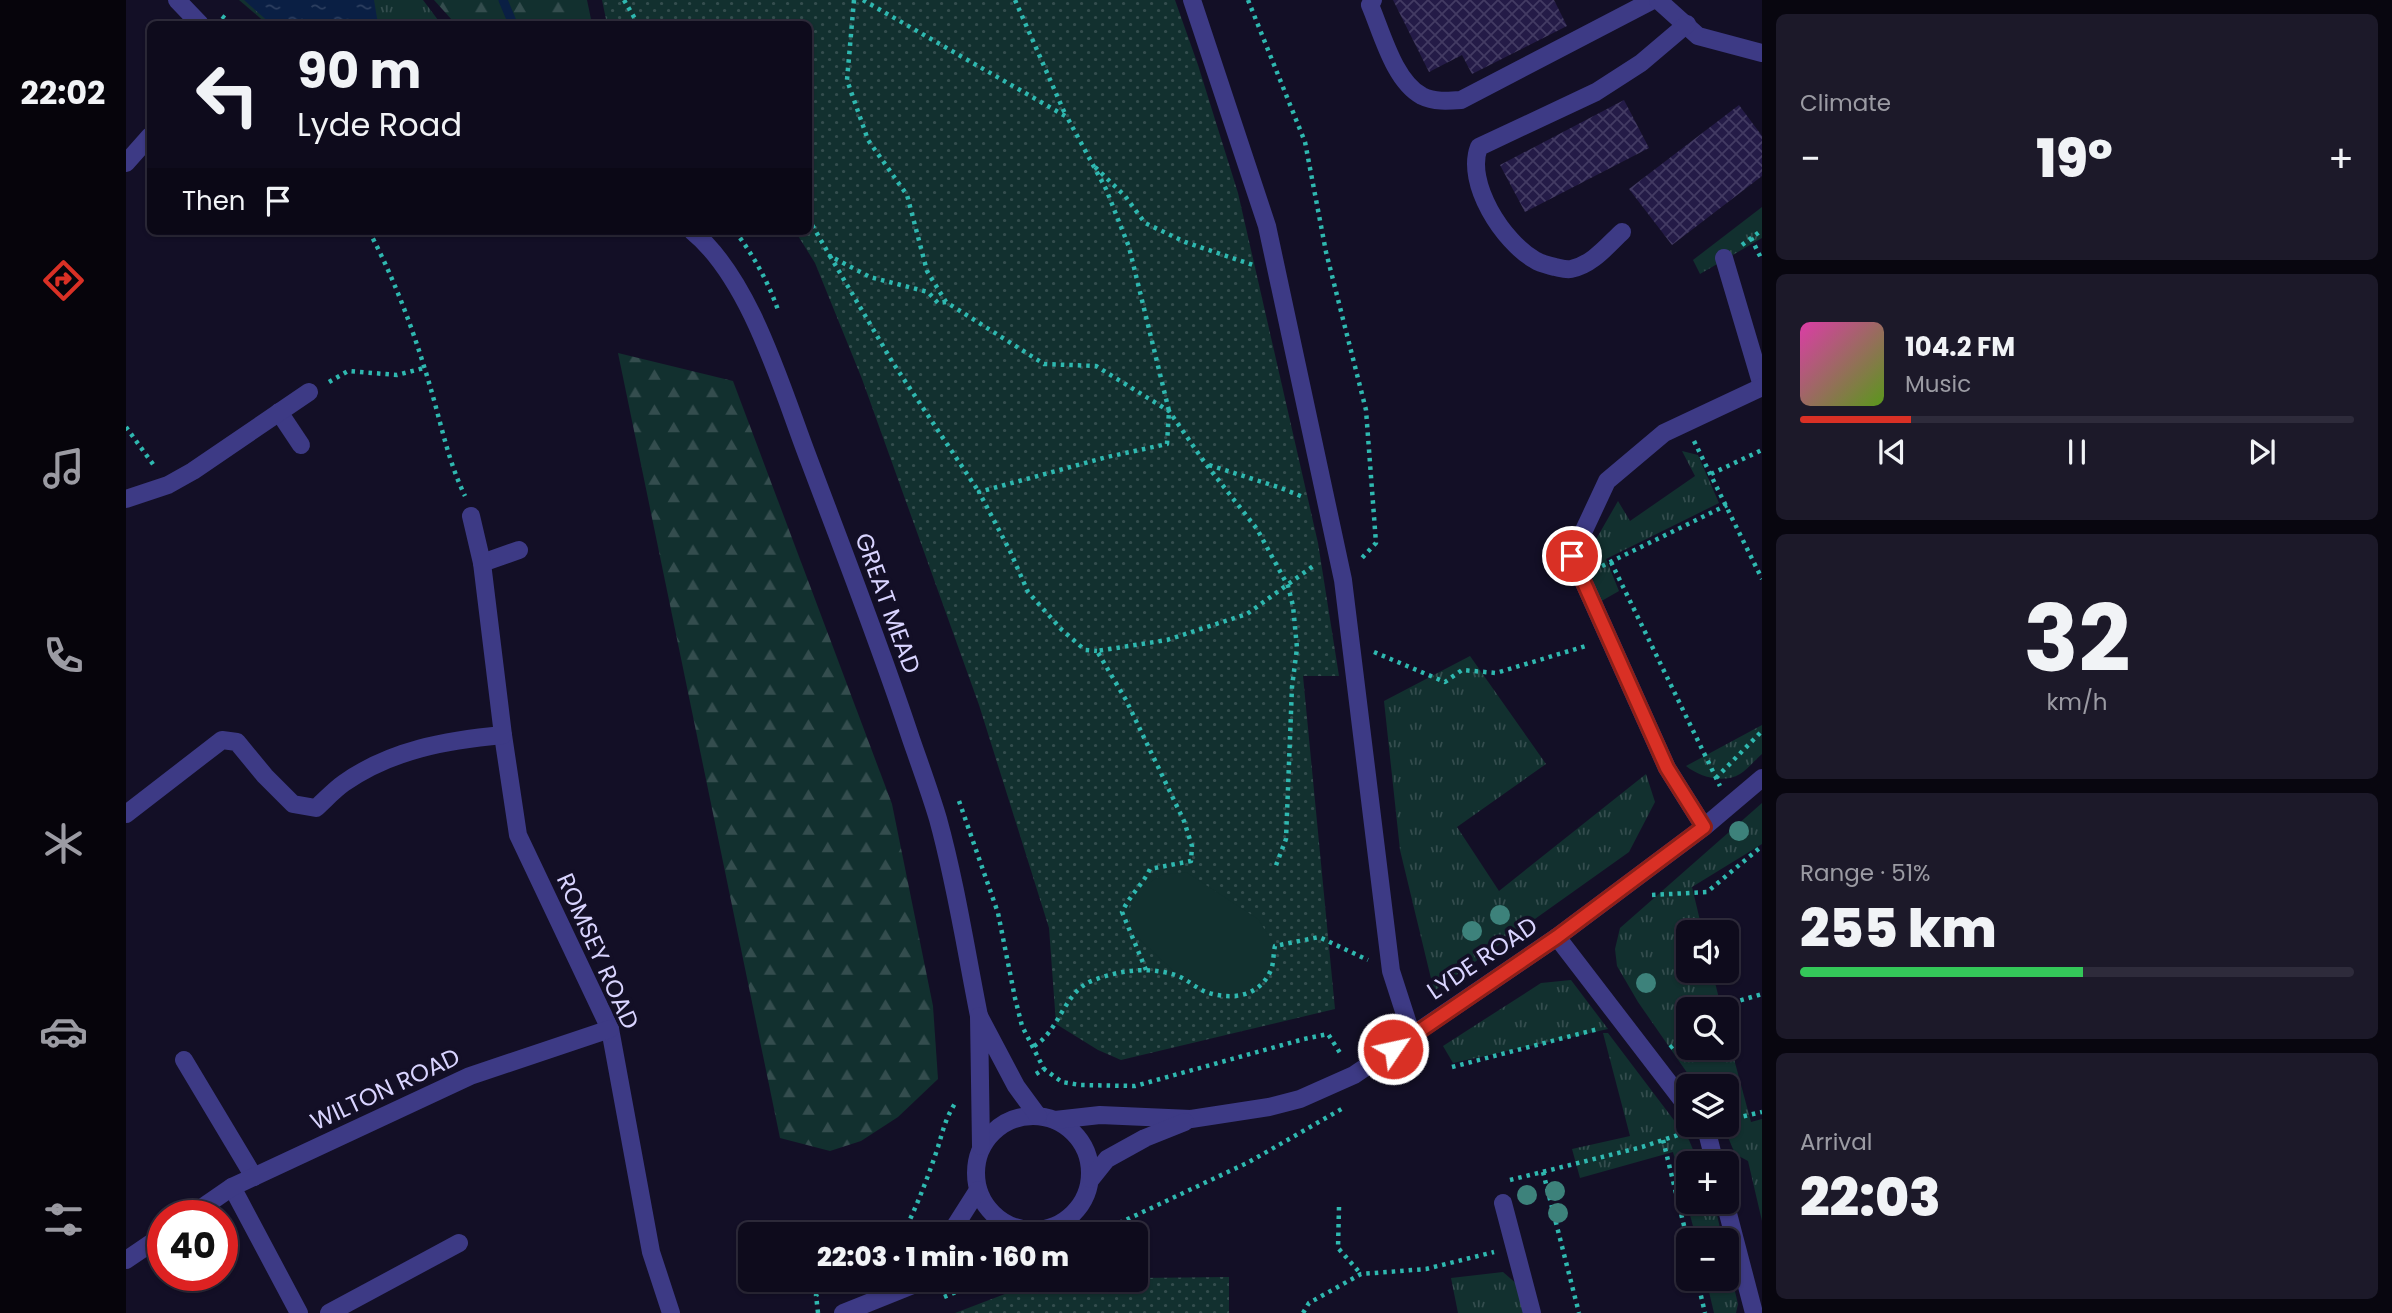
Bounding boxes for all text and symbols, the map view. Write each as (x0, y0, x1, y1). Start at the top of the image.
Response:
text: 90 m (297, 37, 421, 105)
icon: left (182, 49, 273, 140)
text: 22:02 (21, 70, 105, 115)
text: Climate (1800, 87, 1891, 119)
text: Lyde Road (297, 102, 462, 147)
text: 19° (2036, 122, 2113, 195)
text: − (1800, 132, 1821, 185)
text: + (2328, 132, 2354, 185)
icon: arrive (259, 182, 297, 220)
text: Then (182, 183, 245, 219)
icon: directions (39, 256, 88, 305)
text: 104.2 FM (1905, 329, 2015, 365)
text: Music (1905, 368, 1971, 400)
icon: previous (1873, 433, 1911, 471)
icon: pause (2058, 433, 2096, 471)
icon: next (2243, 433, 2281, 471)
icon: music (39, 444, 88, 493)
pin (1542, 526, 1602, 586)
street label: GREAT MEAD (847, 528, 929, 678)
icon: arrive (1553, 537, 1591, 575)
text: 32 (2023, 575, 2131, 703)
icon: phone (39, 631, 88, 680)
text: km/h (2046, 686, 2108, 718)
icon: climate (39, 819, 88, 868)
text: Range · 51% (1800, 857, 1930, 889)
street label: ROMSEY ROAD (549, 868, 647, 1034)
text: 255 km (1800, 892, 1997, 965)
street label: LYDE ROAD (1420, 909, 1544, 1007)
map controls (1676, 920, 1739, 1291)
button: sound (1676, 920, 1739, 983)
button: search (1676, 997, 1739, 1060)
icon: car (39, 1007, 88, 1056)
position arrow (1356, 1012, 1430, 1086)
street label: WILTON ROAD (305, 1040, 465, 1138)
button: layers (1676, 1074, 1739, 1137)
text: Arrival (1800, 1126, 1872, 1158)
button: + (1676, 1151, 1739, 1214)
text: 22:03 (1800, 1161, 1941, 1234)
icon: filters (39, 1195, 88, 1244)
speed limit sign: 40 (147, 1200, 238, 1291)
button: − (1676, 1228, 1739, 1291)
text: 22:03 · 1 min · 160 m (817, 1239, 1069, 1275)

